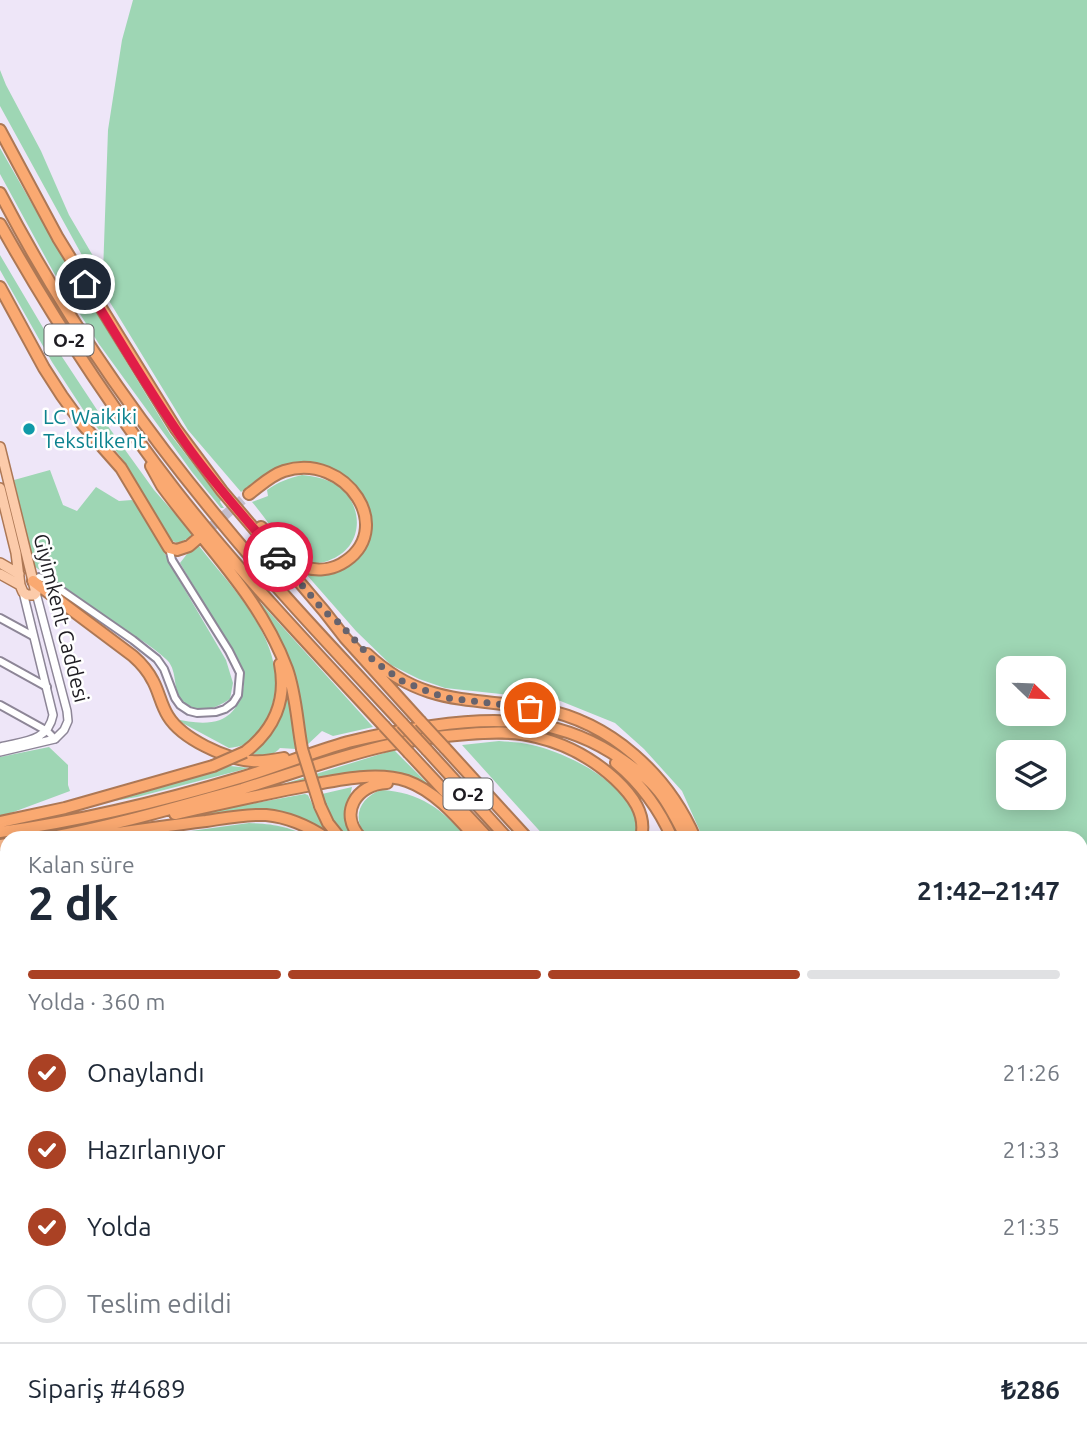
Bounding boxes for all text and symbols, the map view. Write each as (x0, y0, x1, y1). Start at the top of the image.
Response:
pin (55, 254, 115, 314)
icon: home (66, 265, 104, 303)
road number: O-2 (44, 324, 94, 356)
place label: LC Waikiki Tekstilkent (43, 404, 146, 452)
marker: LC Waikiki Tekstilkent (21, 421, 37, 437)
courier (243, 522, 313, 592)
street label: Giyimkent Caddesi (29, 531, 95, 705)
icon: car (259, 538, 297, 576)
north arrow (996, 656, 1066, 726)
map controls (996, 656, 1066, 810)
pin (500, 678, 560, 738)
icon: bag (511, 689, 549, 727)
button: layers (996, 740, 1066, 810)
road number: O-2 (444, 778, 492, 810)
text: Kalan süre (28, 852, 135, 877)
text: 21:42–21:47 (917, 876, 1060, 905)
text: 2 dk (28, 877, 118, 929)
text: Yolda · 360 m (28, 989, 165, 1014)
icon: check (28, 1054, 66, 1092)
text: Onaylandı (87, 1058, 205, 1087)
text: 21:26 (1002, 1060, 1060, 1085)
icon: check (28, 1131, 66, 1169)
text: Hazırlanıyor (87, 1135, 226, 1164)
text: 21:33 (1002, 1137, 1060, 1162)
icon: check (28, 1208, 66, 1246)
text: Yolda (87, 1212, 152, 1241)
text: 21:35 (1002, 1214, 1060, 1239)
text: Teslim edildi (87, 1289, 232, 1318)
text: Sipariş #4689 (28, 1374, 186, 1403)
text: ₺286 (1001, 1375, 1060, 1404)

